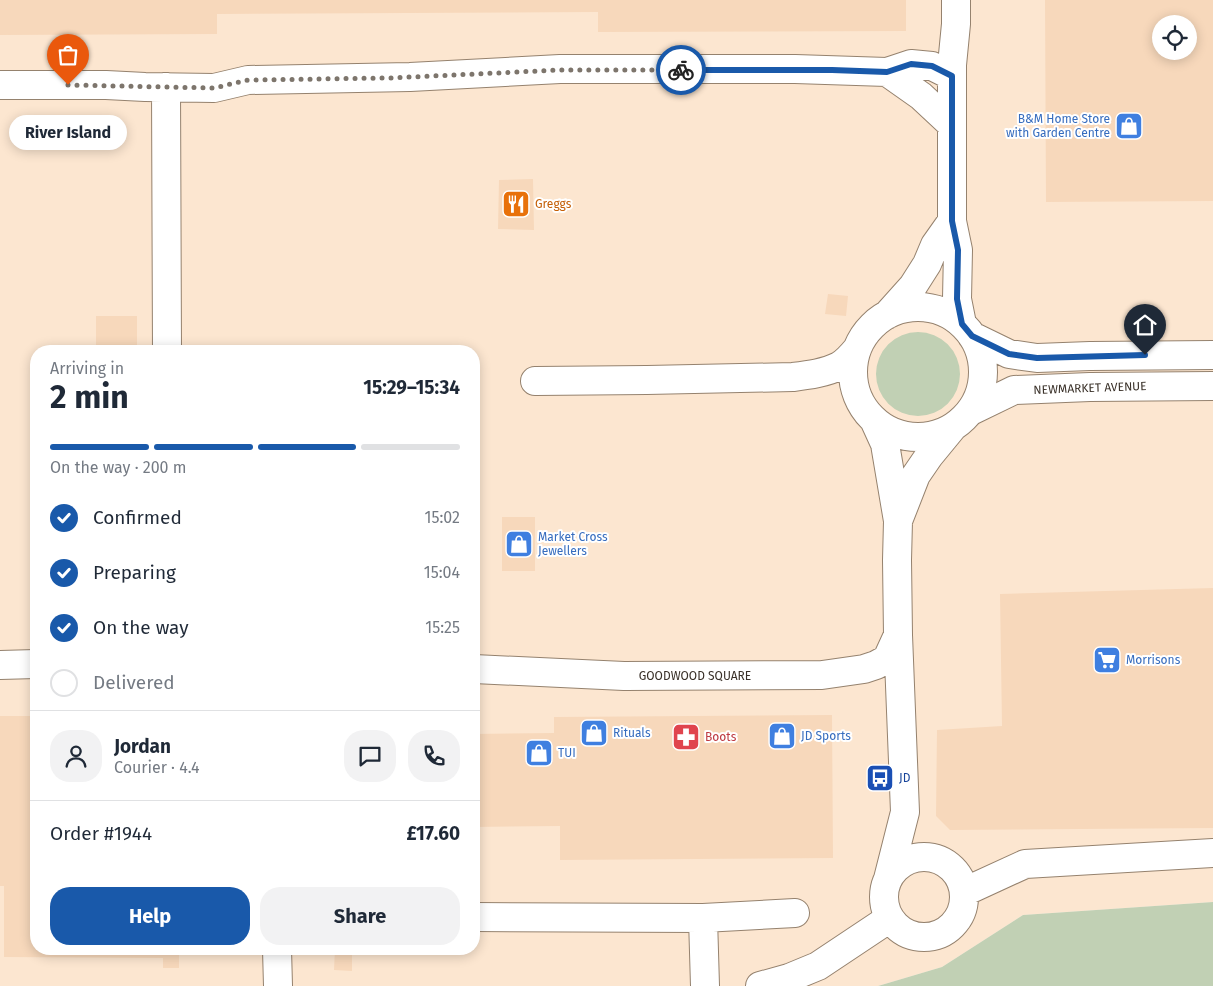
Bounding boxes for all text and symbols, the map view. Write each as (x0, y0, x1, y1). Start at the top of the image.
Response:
map controls (1152, 15, 1197, 60)
button: locate (1152, 15, 1197, 60)
pin (47, 34, 89, 85)
icon: bag (54, 41, 82, 69)
courier (656, 45, 706, 95)
icon: bike (667, 56, 695, 84)
shop icon: B&M Home Store with Garden Centre (1114, 111, 1144, 141)
place label: B&M Home Store with Garden Centre (1006, 112, 1110, 140)
callout: River Island (9, 115, 127, 150)
text: River Island (25, 123, 111, 142)
restaurant icon: Greggs (501, 189, 531, 219)
place label: Greggs (535, 197, 572, 211)
pin (1124, 304, 1166, 355)
icon: home (1131, 311, 1159, 339)
text: Arriving in (50, 359, 124, 378)
text: 15:29–15:34 (363, 376, 460, 399)
text: 2 min (50, 378, 129, 416)
street label: NEWMARKET AVENUE (1033, 379, 1147, 397)
text: On the way · 200 m (50, 458, 186, 477)
icon: check (50, 504, 78, 532)
text: Confirmed (93, 506, 182, 529)
text: 15:02 (425, 508, 460, 527)
shop icon: Market Cross Jewellers (504, 529, 534, 559)
place label: Market Cross Jewellers (538, 530, 608, 558)
icon: check (50, 559, 78, 587)
text: Preparing (93, 561, 176, 584)
text: 15:04 (424, 563, 460, 582)
icon: check (50, 614, 78, 642)
text: On the way (93, 616, 189, 639)
text: 15:25 (425, 618, 460, 637)
supermarket icon: Morrisons (1092, 645, 1122, 675)
place label: Morrisons (1126, 653, 1181, 667)
street label: GOODWOOD SQUARE (639, 669, 751, 683)
text: Delivered (93, 671, 175, 694)
shop icon: Rituals (579, 718, 609, 748)
shop icon: JD Sports (767, 721, 797, 751)
pharmacy icon: Boots (671, 722, 701, 752)
place label: Rituals (613, 726, 651, 740)
place label: JD Sports (801, 729, 851, 743)
button: person (50, 730, 102, 782)
button: chat (344, 730, 396, 782)
button: phone (408, 730, 460, 782)
place label: Boots (705, 730, 737, 744)
text: Jordan (114, 735, 171, 758)
shop icon: TUI (524, 738, 554, 768)
place label: TUI (558, 746, 576, 760)
text: Courier · 4.4 (114, 758, 200, 777)
bus stop icon: JD (865, 763, 895, 793)
place label: JD (899, 771, 911, 785)
text: Order #1944 (50, 822, 152, 845)
text: £17.60 (407, 822, 460, 845)
button: Help (50, 887, 250, 945)
button: Share (260, 887, 460, 945)

